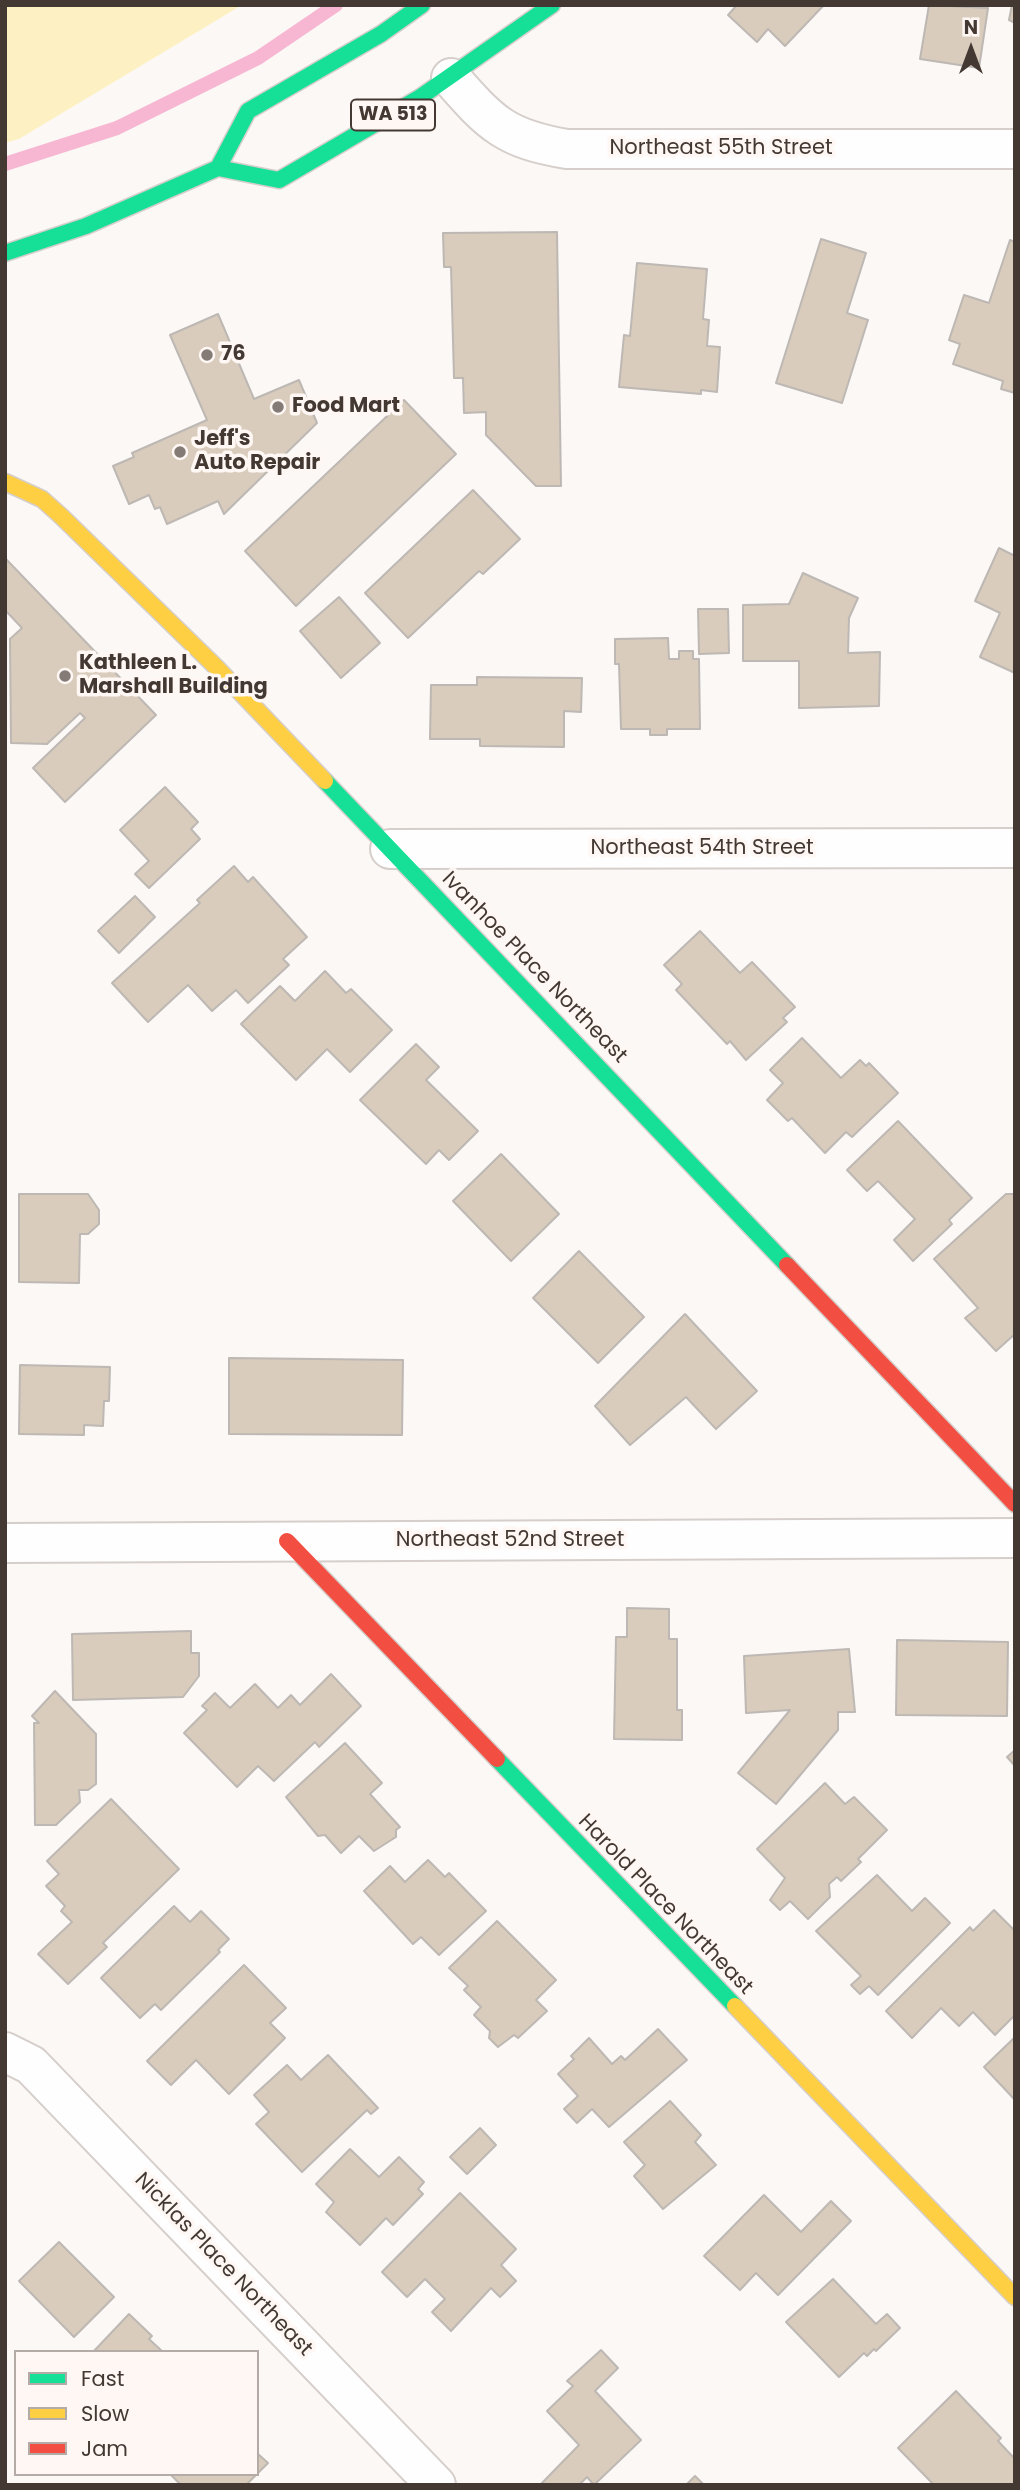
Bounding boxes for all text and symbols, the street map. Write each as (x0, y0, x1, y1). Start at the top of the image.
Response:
north arrow (936, 14, 1006, 84)
text: N (964, 14, 978, 41)
road number: WA 513 (351, 99, 435, 130)
street label: Northeast 55th Street (609, 136, 833, 162)
place label: 76 (221, 342, 246, 368)
marker: 76 (199, 347, 215, 363)
place label: Food Mart (292, 394, 400, 420)
marker: Food Mart (270, 399, 286, 415)
place label: Jeff's Auto Repair (194, 427, 320, 477)
marker: Jeff's Auto Repair (172, 444, 188, 460)
place label: Kathleen L. Marshall Building (79, 651, 268, 701)
marker: Kathleen L. Marshall Building (57, 668, 73, 684)
street label: Northeast 54th Street (590, 836, 814, 862)
street label: Ivanhoe Place Northeast (436, 867, 632, 1069)
street label: Northeast 52nd Street (396, 1528, 624, 1554)
street label: Harold Place Northeast (572, 1810, 758, 2000)
street label: Nicklas Place Northeast (129, 2168, 317, 2362)
legend (14, 2350, 259, 2476)
text: Fast (81, 2364, 124, 2393)
text: Slow (81, 2399, 129, 2428)
text: Jam (81, 2434, 128, 2463)

